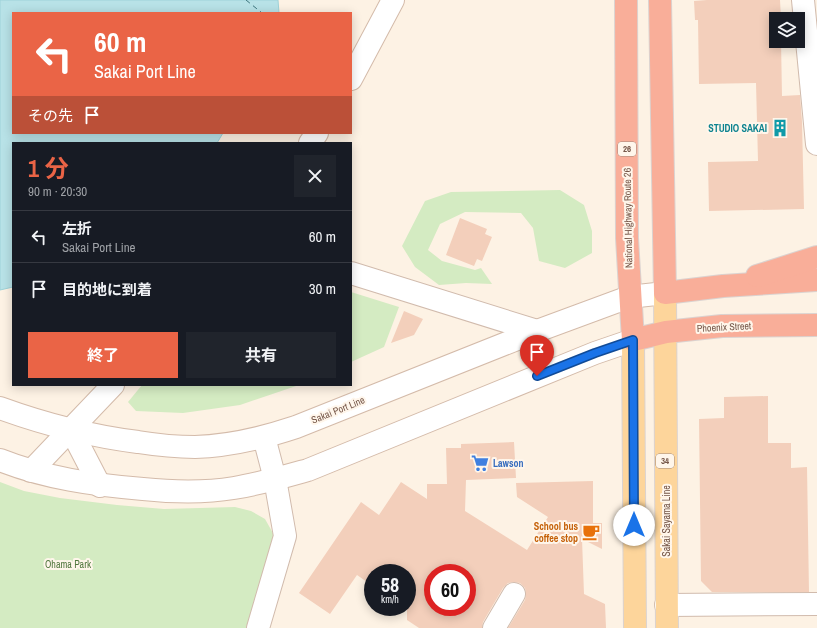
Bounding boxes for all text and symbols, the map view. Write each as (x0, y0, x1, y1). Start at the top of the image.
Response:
map controls (769, 12, 805, 48)
button: layers (769, 12, 805, 48)
text: 60 m (94, 23, 146, 61)
icon: left (28, 28, 80, 80)
text: Sakai Port Line (94, 59, 196, 84)
icon: arrive (81, 104, 103, 126)
text: その先 (28, 105, 73, 126)
building icon: STUDIO SAKAI (770, 118, 790, 138)
place label: STUDIO SAKAI (708, 122, 767, 135)
road number: 26 (618, 142, 636, 156)
text: 1 分 (28, 152, 68, 184)
button: close (294, 155, 336, 197)
street label: National Highway Route 26 (621, 167, 635, 268)
text: 90 m · 20:30 (28, 183, 87, 200)
text: 左折 (62, 218, 92, 239)
icon: left (28, 226, 50, 248)
text: 60 m (309, 226, 336, 247)
text: Sakai Port Line (62, 239, 136, 256)
icon: arrive (28, 278, 50, 300)
text: 30 m (309, 278, 336, 299)
text: 目的地に到着 (62, 279, 152, 300)
street label: Phoenix Street (697, 319, 752, 335)
button: 終了 (28, 332, 178, 378)
button: 共有 (186, 332, 336, 378)
pin (520, 335, 554, 376)
icon: arrive (526, 341, 548, 363)
street label: Sakai Port Line (309, 393, 367, 427)
supermarket icon: Lawson (470, 453, 490, 473)
road number: 34 (656, 454, 674, 468)
place label: Lawson (493, 457, 524, 470)
street label: Sakai Sayama Line (660, 485, 673, 557)
position arrow (613, 504, 655, 546)
place label: School bus coffee stop (534, 520, 578, 545)
cafe icon: School bus coffee stop (581, 522, 601, 542)
park label: Ohama Park (45, 558, 92, 571)
speed limit sign: 60 (424, 564, 476, 616)
text: 58 (381, 571, 399, 598)
text: km/h (381, 593, 399, 606)

